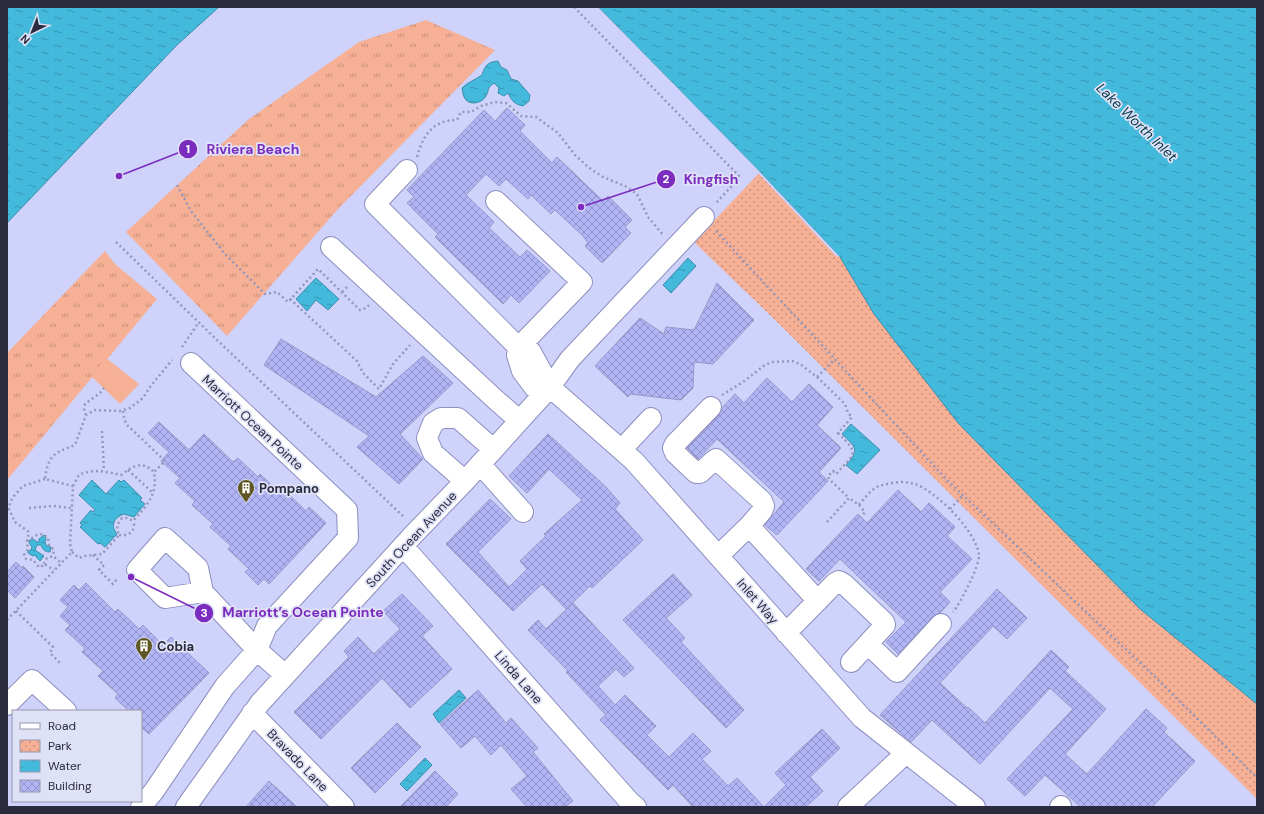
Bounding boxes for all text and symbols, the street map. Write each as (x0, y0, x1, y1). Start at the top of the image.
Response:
north arrow (12, 12, 52, 52)
text: N (17, 31, 33, 47)
water label: Lake Worth Inlet (1093, 79, 1182, 166)
callout: Riviera Beach (178, 136, 307, 162)
text: Riviera Beach (207, 140, 299, 158)
text: 1 (186, 141, 190, 157)
callout: Kingfish (656, 166, 746, 192)
text: Kingfish (684, 170, 738, 188)
text: 2 (663, 171, 670, 187)
street label: Marriott Ocean Pointe (198, 371, 307, 474)
building icon: Pompano (236, 478, 256, 503)
place label: Pompano (259, 480, 319, 497)
street label: South Ocean Avenue (362, 488, 460, 591)
street label: Inlet Way (733, 575, 782, 628)
callout: Marriott’s Ocean Pointe (194, 600, 392, 626)
text: Marriott’s Ocean Pointe (222, 603, 384, 621)
text: 3 (200, 605, 208, 621)
building icon: Cobia (134, 636, 154, 661)
place label: Cobia (157, 638, 194, 655)
street label: Linda Lane (491, 647, 546, 707)
legend (12, 710, 142, 802)
text: Road (48, 718, 76, 734)
street label: Bravado Lane (263, 725, 332, 795)
text: Park (48, 738, 72, 754)
text: Water (48, 758, 82, 774)
text: Building (48, 778, 92, 794)

